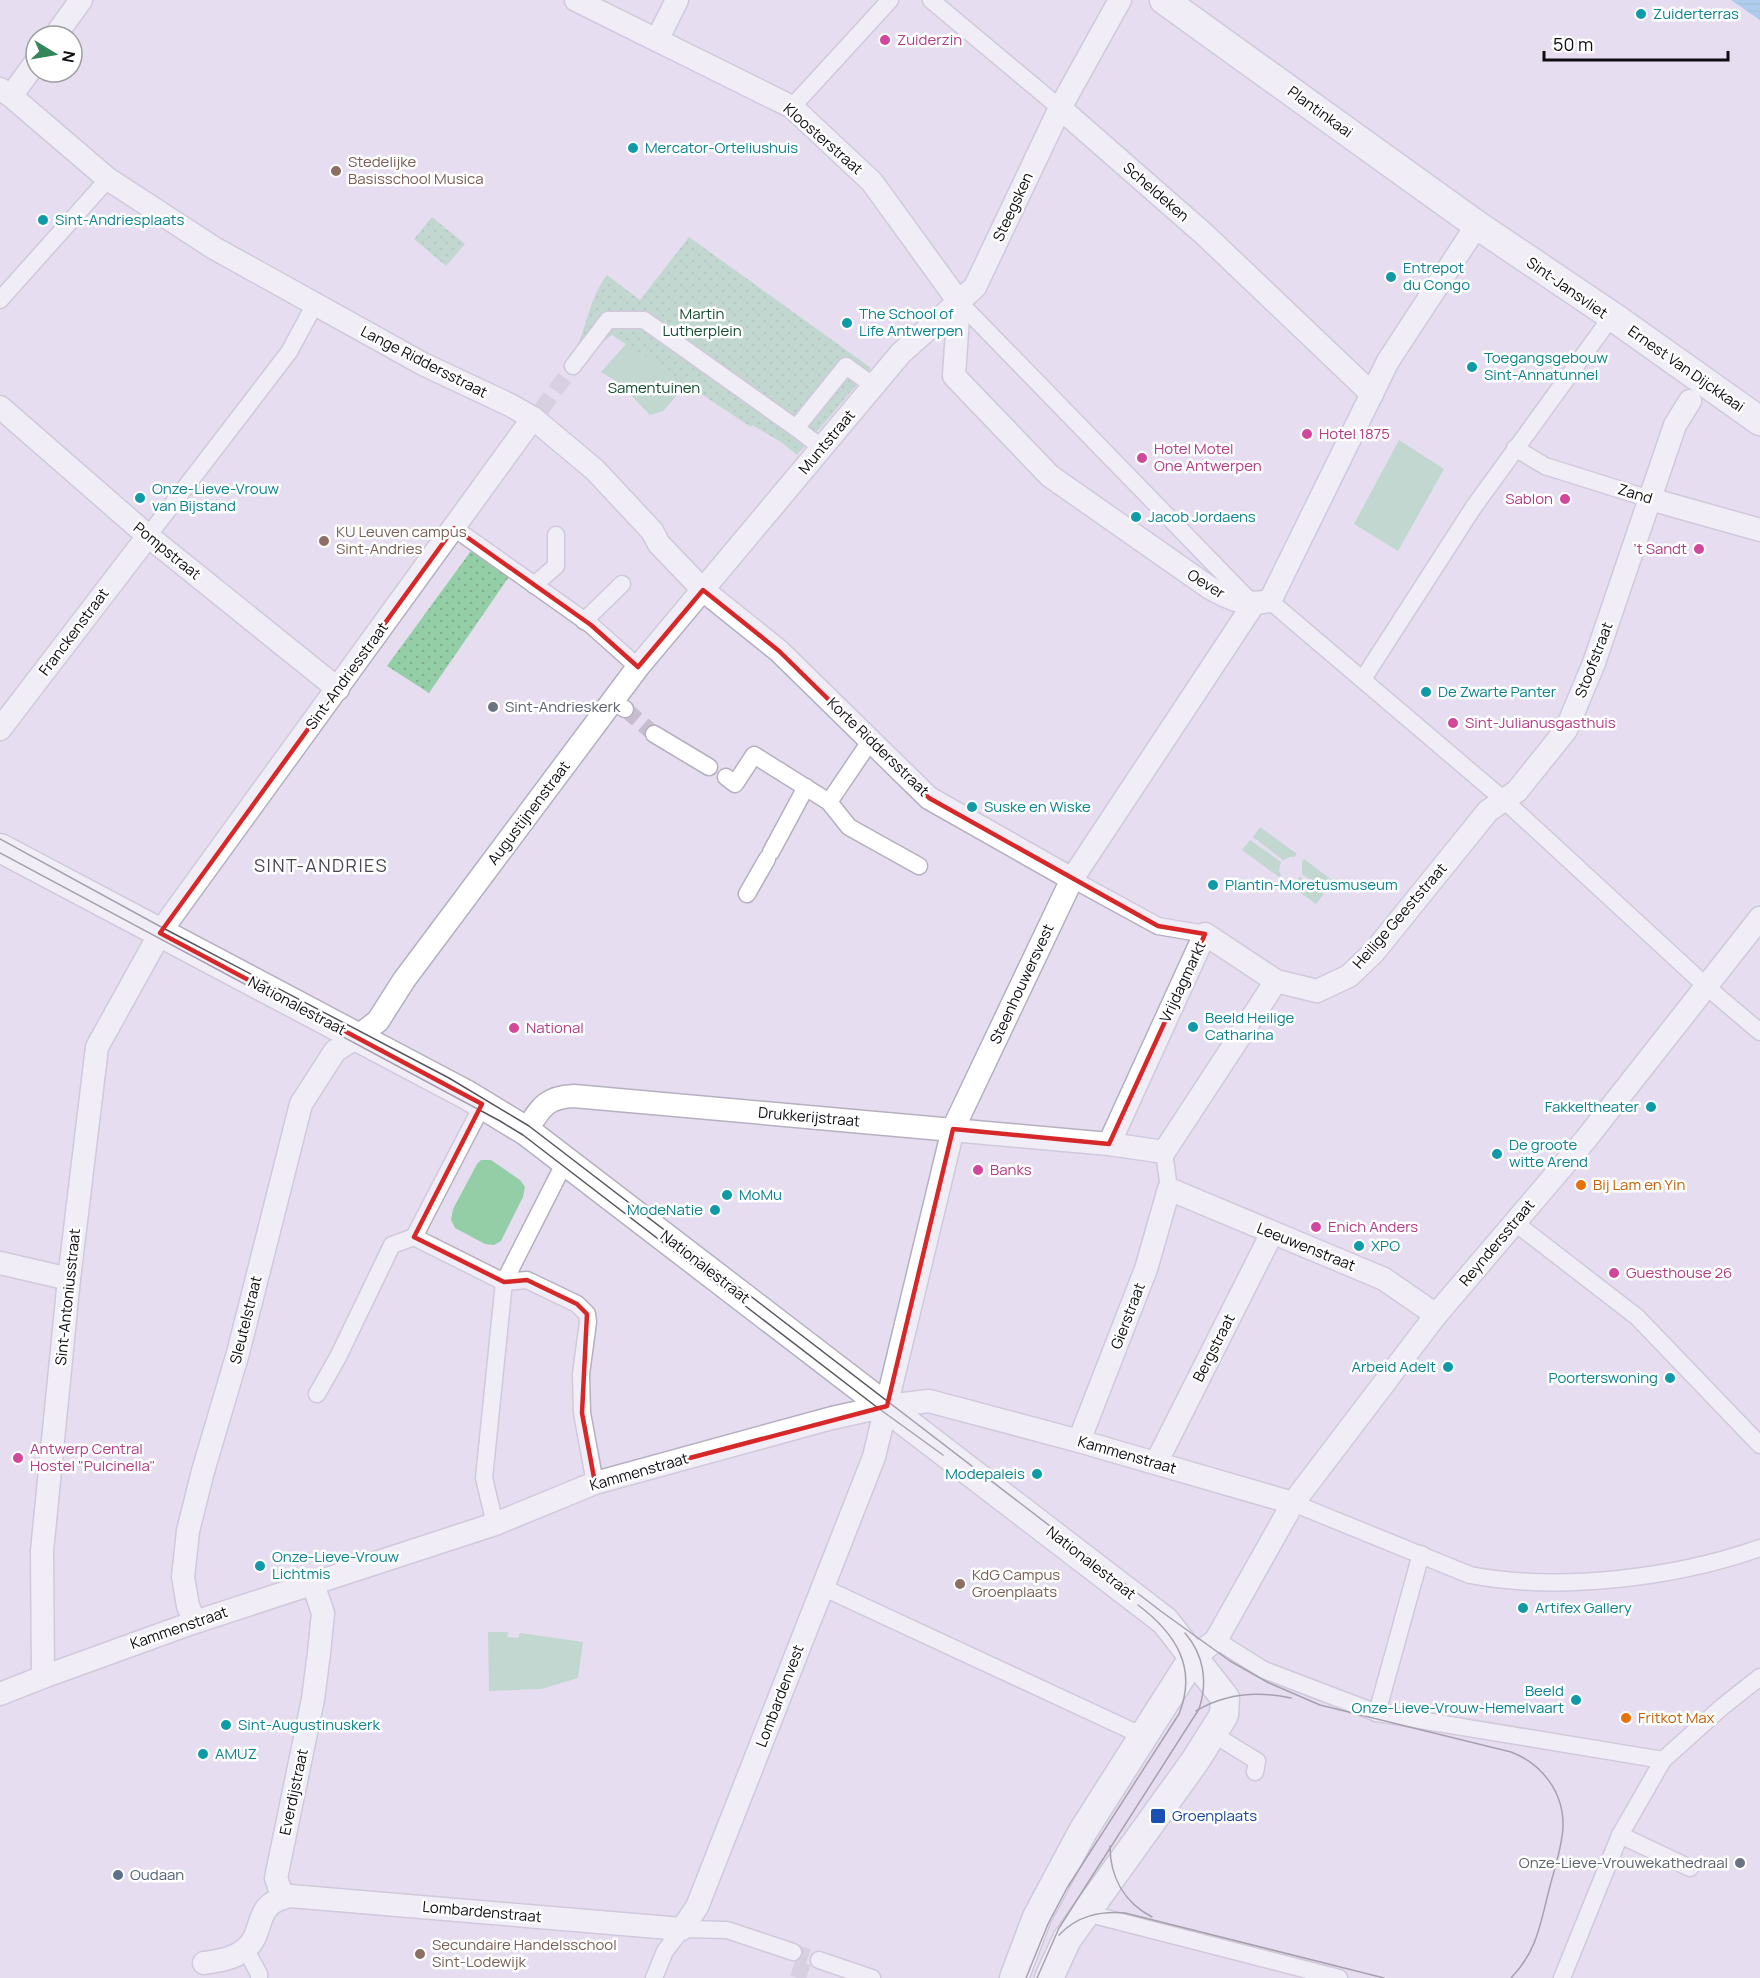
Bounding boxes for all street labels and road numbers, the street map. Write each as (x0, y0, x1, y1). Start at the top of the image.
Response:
street label: Plantinkaai (1283, 81, 1357, 142)
street label: Kloosterstraat (779, 98, 868, 179)
street label: Scheldeken (1119, 157, 1194, 226)
street label: Steegsken (987, 169, 1038, 245)
street label: Sint-Jansvliet (1522, 252, 1612, 323)
street label: Lange Riddersstraat (357, 320, 491, 403)
street label: Ernest Van Dijckkaai (1624, 320, 1749, 417)
street label: Muntstraat (793, 405, 860, 478)
street label: Zand (1615, 478, 1655, 509)
street label: Pompstraat (129, 517, 205, 584)
street label: Oever (1183, 564, 1230, 604)
street label: Franckenstraat (34, 584, 113, 680)
street label: Sint-Andriesstraat (300, 618, 393, 734)
street label: Stoofstraat (1569, 619, 1618, 701)
street label: Korte Riddersstraat (823, 692, 934, 801)
street label: Augustijnenstraat (483, 756, 575, 869)
street label: Heilige Geeststraat (1348, 858, 1451, 973)
street label: Steenhouwersvest (984, 920, 1059, 1047)
street label: Vrijdagmarkt (1154, 938, 1211, 1026)
street label: Nationalestraat (245, 971, 350, 1040)
street label: Drukkerijstraat (757, 1102, 861, 1131)
street label: Reyndersstraat (1454, 1195, 1539, 1290)
street label: Leeuwenstraat (1254, 1217, 1359, 1276)
street label: Nationalestraat (656, 1225, 754, 1308)
street label: Sint-Antoniusstraat (50, 1227, 85, 1366)
street label: Sleutelstraat (224, 1274, 267, 1366)
street label: Gierstraat (1105, 1280, 1150, 1352)
street label: Bergstraat (1187, 1310, 1240, 1385)
street label: Kammenstraat (1075, 1430, 1179, 1479)
street label: Kammenstraat (587, 1447, 691, 1496)
street label: Nationalestraat (1042, 1521, 1140, 1604)
street label: Kammenstraat (127, 1601, 230, 1654)
street label: Lombardenvest (750, 1642, 809, 1750)
street label: Everdijstraat (274, 1747, 313, 1837)
street label: Lombardenstraat (421, 1896, 543, 1927)

